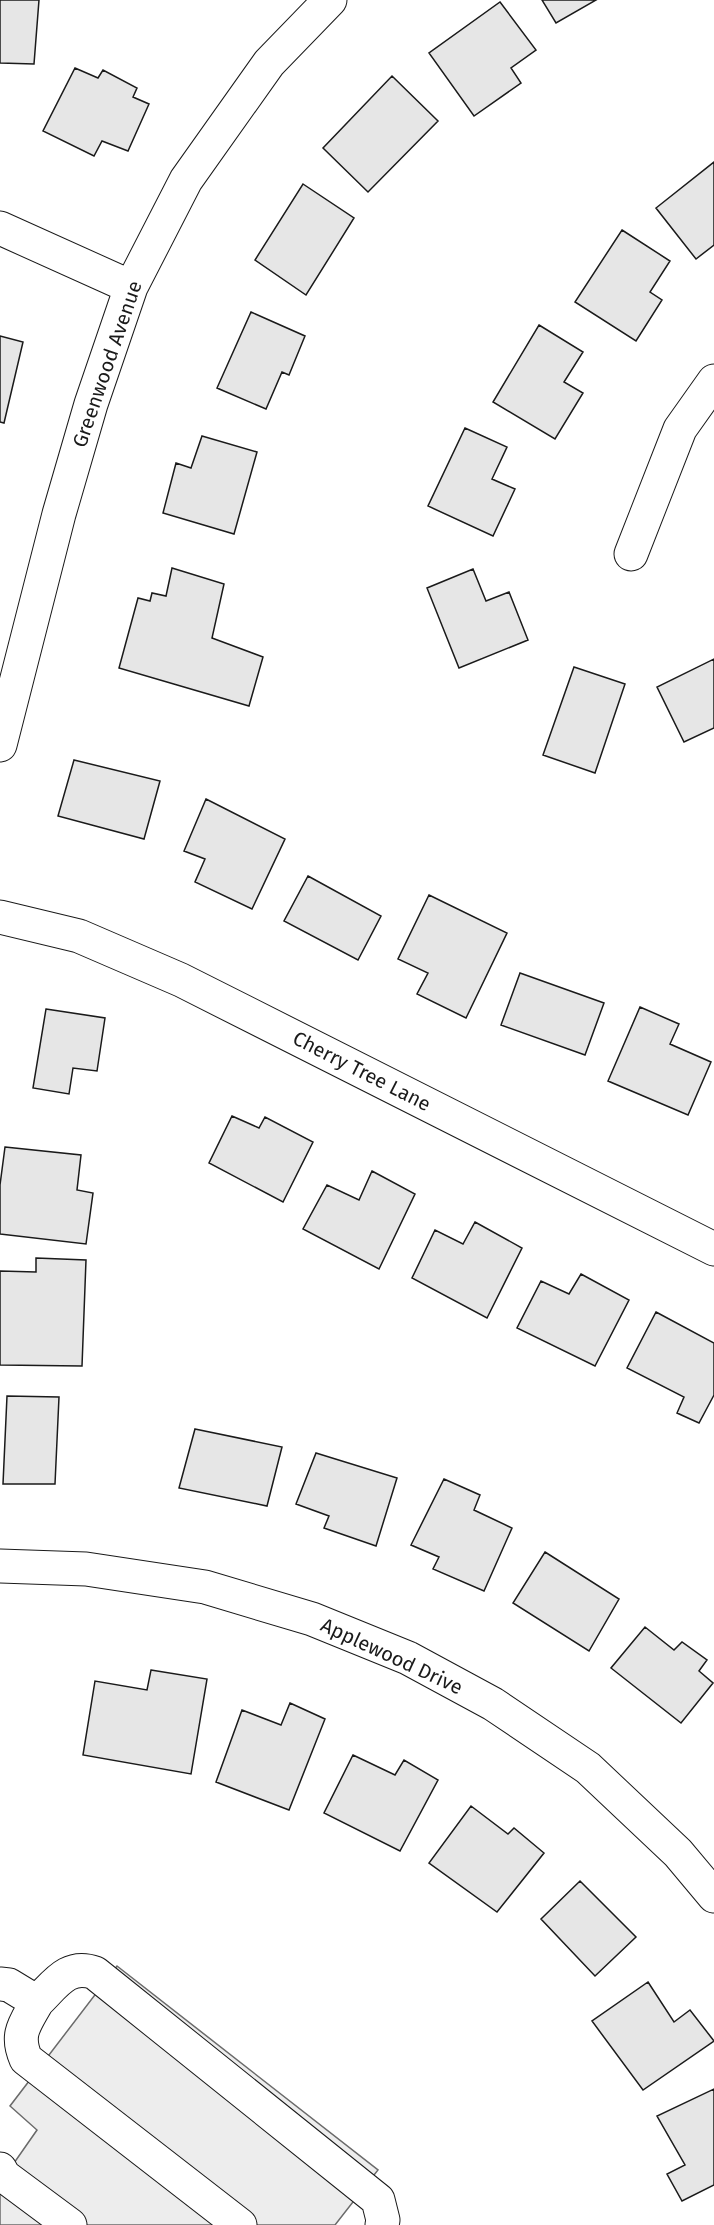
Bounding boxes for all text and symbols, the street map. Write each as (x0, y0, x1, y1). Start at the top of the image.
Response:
street label: Greenwood Avenue (67, 278, 147, 450)
street label: Cherry Tree Lane (289, 1026, 435, 1116)
street label: Applewood Drive (317, 1613, 467, 1699)

